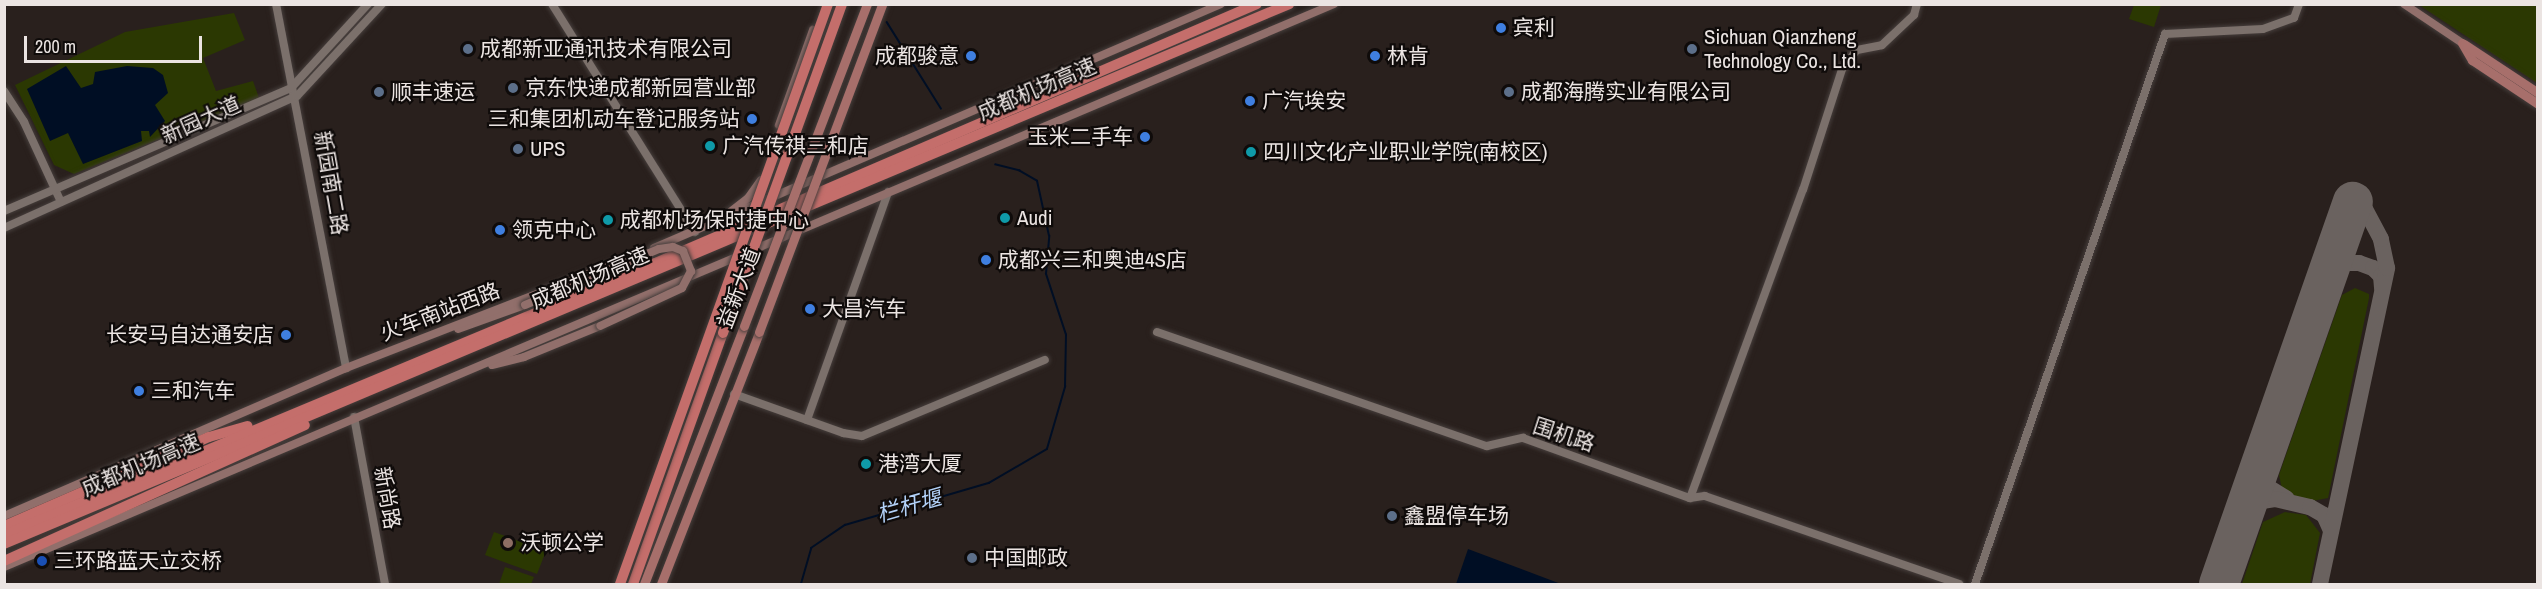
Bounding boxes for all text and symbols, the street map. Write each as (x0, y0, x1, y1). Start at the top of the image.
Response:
place label: 宾利 (1513, 15, 1555, 41)
marker: 宾利 (1494, 21, 1508, 35)
scale bar (27, 24, 206, 62)
place label: Sichuan Qianzheng Technology Co., Ltd. (1704, 24, 1861, 74)
text: 200 m (35, 34, 76, 59)
place label: 成都新亚通讯技术有限公司 (480, 36, 732, 62)
marker: 成都新亚通讯技术有限公司 (461, 42, 475, 56)
marker: Sichuan Qianzheng Technology Co., Ltd. (1685, 42, 1699, 56)
place label: 成都骏意 (875, 43, 959, 69)
place label: 林肯 (1387, 43, 1429, 69)
marker: 成都骏意 (964, 49, 978, 63)
marker: 林肯 (1368, 49, 1382, 63)
street label: 成都机场高速 (974, 53, 1100, 125)
place label: 京东快递成都新园营业部 (525, 75, 756, 101)
place label: 顺丰速运 (391, 79, 475, 105)
place label: 成都海腾实业有限公司 (1521, 79, 1731, 105)
marker: 京东快递成都新园营业部 (506, 81, 520, 95)
marker: 顺丰速运 (372, 85, 386, 99)
marker: 成都海腾实业有限公司 (1502, 85, 1516, 99)
place label: 广汽埃安 (1262, 88, 1346, 114)
street label: 新园大道 (158, 91, 244, 149)
marker: 广汽埃安 (1243, 94, 1257, 108)
place label: 三和集团机动车登记服务站 (488, 106, 740, 132)
marker: 三和集团机动车登记服务站 (745, 112, 759, 126)
place label: 玉米二手车 (1028, 124, 1133, 150)
street label: 新园南二路 (309, 129, 353, 237)
marker: 玉米二手车 (1138, 130, 1152, 144)
place label: 广汽传祺三和店 (722, 133, 869, 159)
place label: UPS (530, 136, 565, 162)
marker: 广汽传祺三和店 (703, 139, 717, 153)
place label: 四川文化产业职业学院(南校区) (1263, 139, 1547, 165)
marker: UPS (511, 142, 525, 156)
marker: 四川文化产业职业学院(南校区) (1244, 145, 1258, 159)
place label: Audi (1017, 205, 1052, 231)
place label: 成都机场保时捷中心 (620, 207, 809, 233)
marker: Audi (998, 211, 1012, 225)
marker: 成都机场保时捷中心 (601, 213, 615, 227)
place label: 领克中心 (512, 217, 596, 243)
marker: 领克中心 (493, 223, 507, 237)
street label: 成都机场高速 (527, 242, 653, 314)
street label: 益新大道 (712, 244, 766, 332)
place label: 成都兴三和奥迪4S店 (998, 247, 1187, 273)
marker: 成都兴三和奥迪4S店 (979, 253, 993, 267)
street label: 火车南站西路 (377, 278, 503, 346)
place label: 大昌汽车 (822, 296, 906, 322)
marker: 大昌汽车 (803, 302, 817, 316)
place label: 长安马自达通安店 (106, 322, 274, 348)
marker: 长安马自达通安店 (279, 328, 293, 342)
place label: 三和汽车 (151, 378, 235, 404)
marker: 三和汽车 (132, 384, 146, 398)
street label: 围机路 (1530, 413, 1598, 457)
street label: 成都机场高速 (78, 429, 204, 501)
place label: 港湾大厦 (878, 451, 962, 477)
marker: 港湾大厦 (859, 457, 873, 471)
street label: 新尚路 (369, 465, 405, 531)
water label: 栏杆堰 (874, 484, 944, 528)
place label: 鑫盟停车场 (1404, 503, 1509, 529)
marker: 鑫盟停车场 (1385, 509, 1399, 523)
place label: 沃顿公学 (520, 530, 604, 556)
marker: 沃顿公学 (501, 536, 515, 550)
place label: 中国邮政 (984, 545, 1068, 571)
place label: 三环路蓝天立交桥 (54, 548, 222, 574)
marker: 中国邮政 (965, 551, 979, 565)
marker: 三环路蓝天立交桥 (35, 554, 49, 568)

